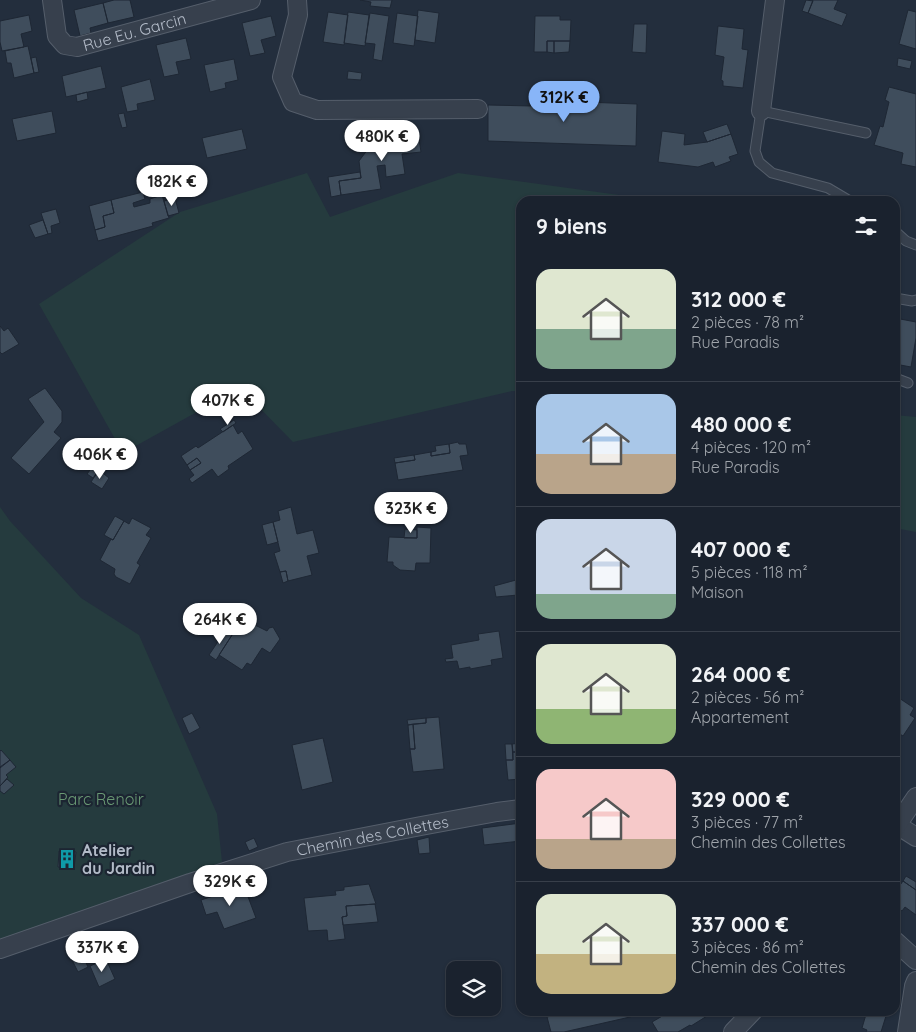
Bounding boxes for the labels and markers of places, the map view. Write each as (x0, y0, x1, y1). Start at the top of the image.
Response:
pin: 312K € (523, 80, 605, 123)
pin: 480K € (341, 120, 423, 162)
pin: 182K € (131, 164, 213, 207)
pin: 407K € (187, 384, 269, 426)
pin: 406K € (59, 438, 141, 480)
pin: 323K € (370, 492, 452, 534)
pin: 264K € (179, 602, 261, 645)
place label: Atelier du Jardin (82, 840, 155, 878)
building icon: Atelier du Jardin (56, 848, 78, 870)
pin: 329K € (189, 864, 271, 907)
pin: 337K € (61, 930, 143, 973)

